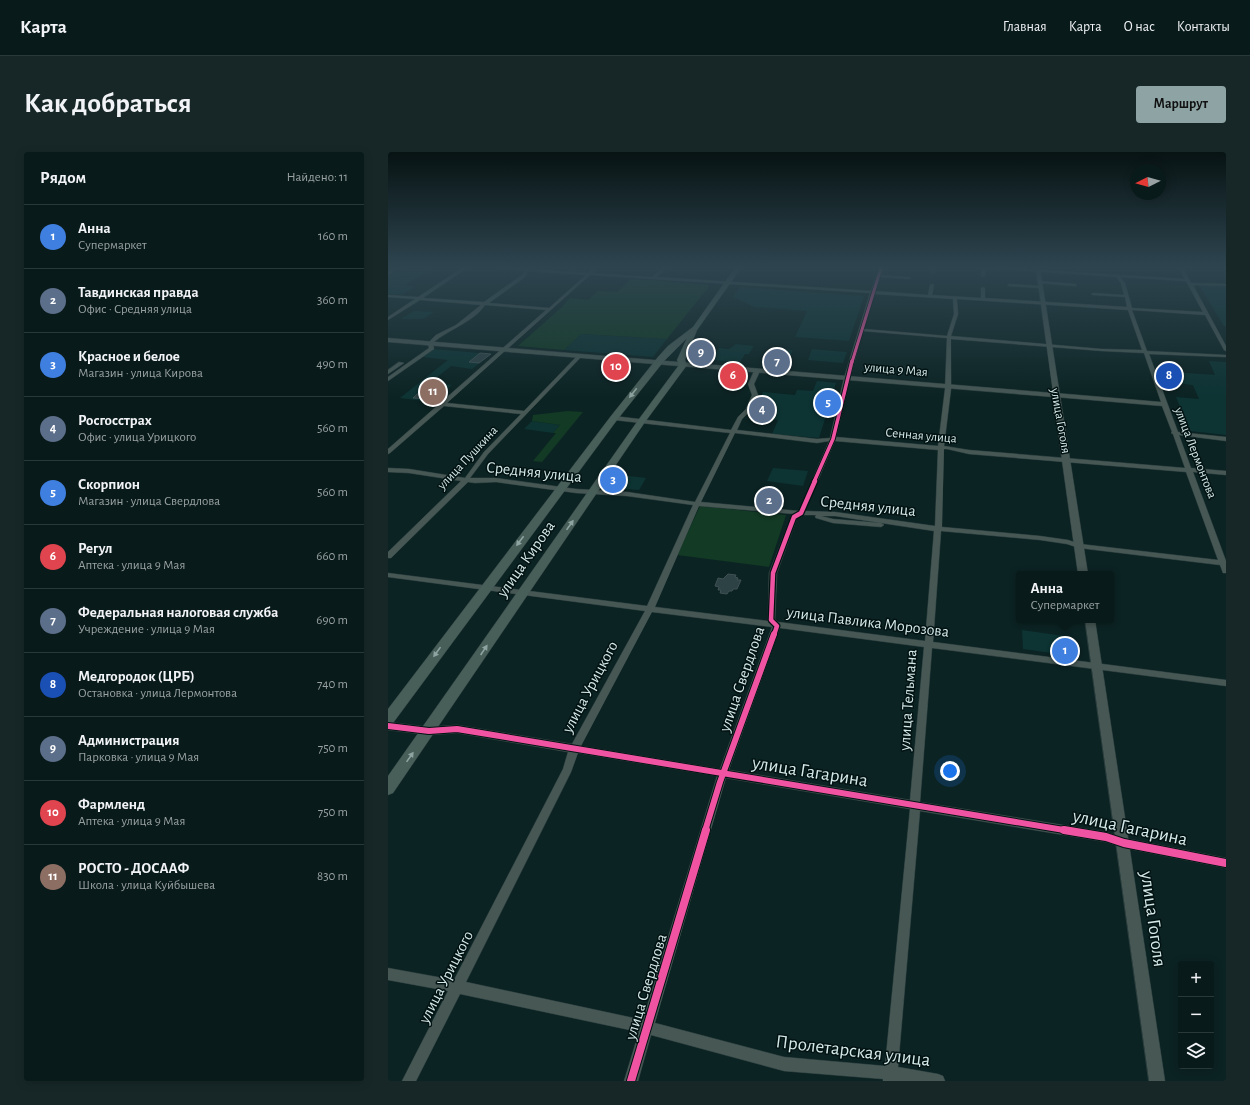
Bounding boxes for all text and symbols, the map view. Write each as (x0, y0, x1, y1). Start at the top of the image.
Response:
text: Карта (20, 18, 67, 37)
text: Главная (1003, 20, 1047, 34)
text: Карта (1069, 20, 1102, 34)
text: О нас (1124, 20, 1155, 34)
text: Контакты (1177, 20, 1230, 34)
button: Маршрут (1136, 86, 1226, 123)
text: Как добраться (24, 90, 192, 118)
north arrow (1130, 164, 1166, 200)
text: Рядом (40, 169, 86, 186)
text: Найдено: 11 (287, 171, 348, 184)
text: Анна (78, 221, 111, 236)
text: 1 (51, 230, 55, 243)
text: 160 m (318, 230, 348, 243)
text: Супермаркет (78, 239, 147, 252)
text: Тавдинская правда (78, 285, 199, 300)
text: 2 (50, 294, 56, 307)
text: 360 m (317, 294, 348, 307)
text: Офис · Средняя улица (78, 303, 192, 316)
pin: 9 (688, 338, 714, 368)
pin: 7 (764, 347, 790, 377)
text: Красное и белое (78, 349, 180, 364)
pin: 10 (603, 352, 629, 382)
text: 3 (50, 358, 56, 371)
text: 490 m (316, 358, 348, 371)
pin: 6 (720, 361, 746, 391)
street label: улица 9 Мая (863, 361, 928, 379)
pin: 8 (1156, 361, 1182, 391)
text: Магазин · улица Кирова (78, 367, 203, 380)
pin: 11 (420, 377, 446, 407)
street label: улица Гоголя (1048, 386, 1072, 455)
one-way arrow (629, 388, 637, 399)
pin: 5 (815, 388, 841, 418)
pin: 4 (749, 395, 775, 425)
street label: улица Лермонтова (1171, 405, 1218, 500)
text: Росгосстрах (78, 413, 152, 428)
text: 4 (50, 422, 56, 435)
text: 560 m (317, 422, 348, 435)
street label: улица Пушкина (435, 424, 501, 493)
street label: Сенная улица (885, 426, 957, 446)
text: Офис · улица Урицкого (78, 431, 196, 444)
street label: Средняя улица (485, 459, 583, 486)
pin: 3 (600, 465, 626, 495)
text: Скорпион (78, 477, 140, 492)
text: 5 (50, 486, 56, 499)
text: 560 m (317, 486, 348, 499)
pin: 2 (756, 486, 782, 516)
street label: Средняя улица (819, 493, 917, 520)
text: Магазин · улица Свердлова (78, 495, 220, 508)
street label: улица Кирова (493, 518, 559, 601)
one-way arrow (566, 520, 574, 530)
one-way arrow (516, 536, 525, 547)
text: Регул (78, 541, 113, 556)
text: 6 (50, 550, 56, 563)
text: 660 m (316, 550, 348, 563)
text: Аптека · улица 9 Мая (78, 559, 185, 572)
popup (1016, 571, 1114, 623)
text: Анна (1031, 581, 1063, 596)
text: Супермаркет (1031, 599, 1099, 612)
street label: улица Павлика Морозова (785, 604, 950, 641)
text: Федеральная налоговая служба (78, 605, 278, 620)
text: 7 (50, 614, 56, 627)
text: 690 m (316, 614, 348, 627)
text: Учреждение · улица 9 Мая (78, 623, 215, 636)
street label: улица Свердлова (716, 624, 768, 735)
pin: 1 (1052, 636, 1078, 666)
street label: улица Урицкого (559, 638, 622, 737)
one-way arrow (480, 644, 488, 655)
one-way arrow (433, 647, 441, 658)
street label: улица Тельмана (896, 649, 921, 752)
text: Медгородок (ЦРБ) (78, 669, 195, 684)
text: 8 (50, 678, 56, 691)
text: 740 m (317, 678, 348, 691)
text: Остановка · улица Лермонтова (78, 687, 237, 700)
text: Администрация (78, 733, 180, 748)
text: 9 (50, 742, 56, 755)
text: 750 m (318, 742, 348, 755)
text: Парковка · улица 9 Мая (78, 751, 199, 764)
one-way arrow (406, 751, 414, 762)
street label: улица Гагарина (750, 753, 870, 791)
your location (940, 761, 960, 781)
text: Фармленд (78, 797, 145, 812)
text: 10 (47, 806, 59, 819)
text: 750 m (318, 806, 348, 819)
street label: улица Гагарина (1070, 806, 1189, 850)
text: Аптека · улица 9 Мая (78, 815, 185, 828)
text: РОСТО - ДОСААФ (78, 861, 189, 876)
street label: улица Гоголя (1137, 869, 1169, 968)
text: 11 (48, 870, 58, 883)
text: 830 m (317, 870, 348, 883)
text: Школа · улица Куйбышева (78, 879, 215, 892)
street label: улица Урицкого (415, 928, 477, 1027)
street label: улица Свердлова (622, 932, 671, 1043)
map controls (1178, 961, 1214, 1069)
button: + (1178, 961, 1214, 997)
button: − (1178, 997, 1214, 1033)
street label: Пролетарская улица (775, 1032, 932, 1070)
button: layers (1178, 1033, 1214, 1069)

